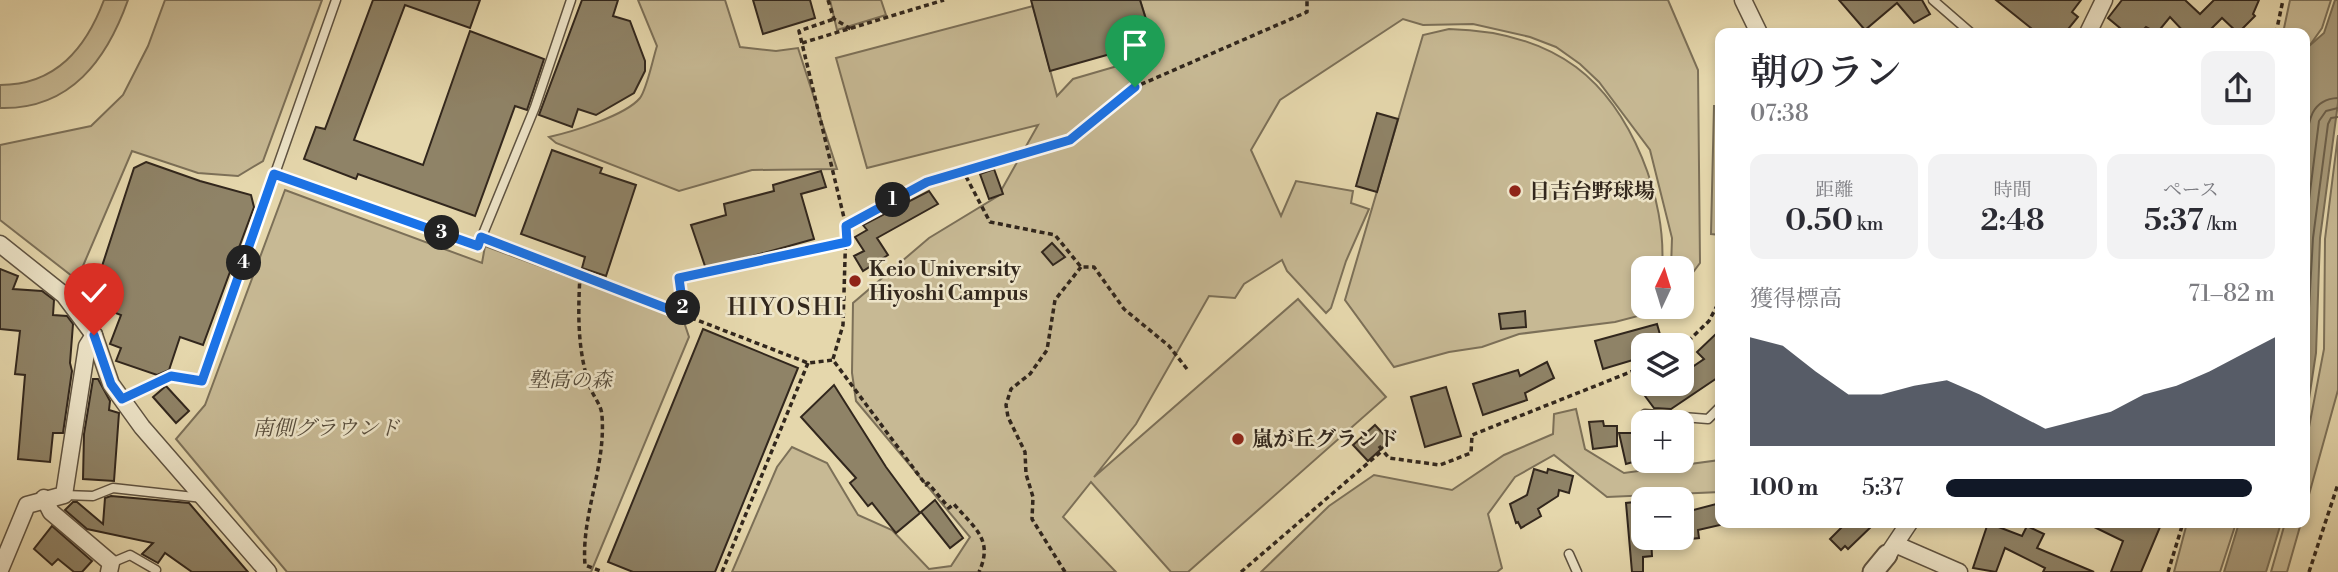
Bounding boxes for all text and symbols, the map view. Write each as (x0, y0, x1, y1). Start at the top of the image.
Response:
pin (1105, 15, 1165, 87)
icon: arrive (1116, 26, 1154, 64)
text: 朝のラン (1750, 50, 1902, 97)
button: share (2201, 51, 2275, 125)
text: 07:38 (1750, 100, 1809, 128)
text: 距離 (1815, 178, 1853, 202)
text: 時間 (1993, 178, 2032, 202)
text: ペース (2163, 178, 2219, 202)
place label: 日吉台野球場 (1529, 179, 1655, 205)
pin: 1 (876, 182, 910, 218)
marker: 日吉台野球場 (1507, 183, 1523, 199)
text: 1 (888, 187, 897, 211)
text: 0.50 (1785, 202, 1853, 240)
text: 2:48 (1980, 202, 2045, 240)
text: 5:37 (2144, 202, 2203, 240)
text: km (1853, 212, 1883, 236)
text: /km (2203, 212, 2238, 236)
pin: 3 (424, 216, 460, 250)
text: 3 (436, 220, 447, 244)
pin: 4 (226, 246, 262, 280)
text: 4 (237, 250, 250, 274)
north arrow (1631, 256, 1694, 318)
map controls (1631, 256, 1694, 550)
place label: Keio University Hiyoshi Campus (869, 257, 1028, 307)
pin (64, 263, 124, 335)
marker: Keio University Hiyoshi Campus (847, 273, 863, 289)
icon: check (75, 274, 113, 312)
text: 71–82 m (2188, 280, 2275, 308)
text: 獲得標高 (1750, 285, 1842, 313)
pin: 2 (666, 290, 700, 326)
district label: HIYOSHI (727, 293, 845, 323)
text: 2 (677, 295, 688, 319)
button: layers (1631, 333, 1694, 396)
park label: 塾高の森 (528, 368, 614, 394)
button: + (1631, 410, 1694, 473)
park label: 南側グラウンド (253, 416, 400, 442)
place label: 嵐が丘グランド (1252, 427, 1399, 453)
marker: 嵐が丘グランド (1230, 431, 1246, 447)
text: 100 m (1750, 474, 1818, 502)
text: 5:37 (1862, 474, 1904, 502)
button: − (1631, 487, 1694, 550)

